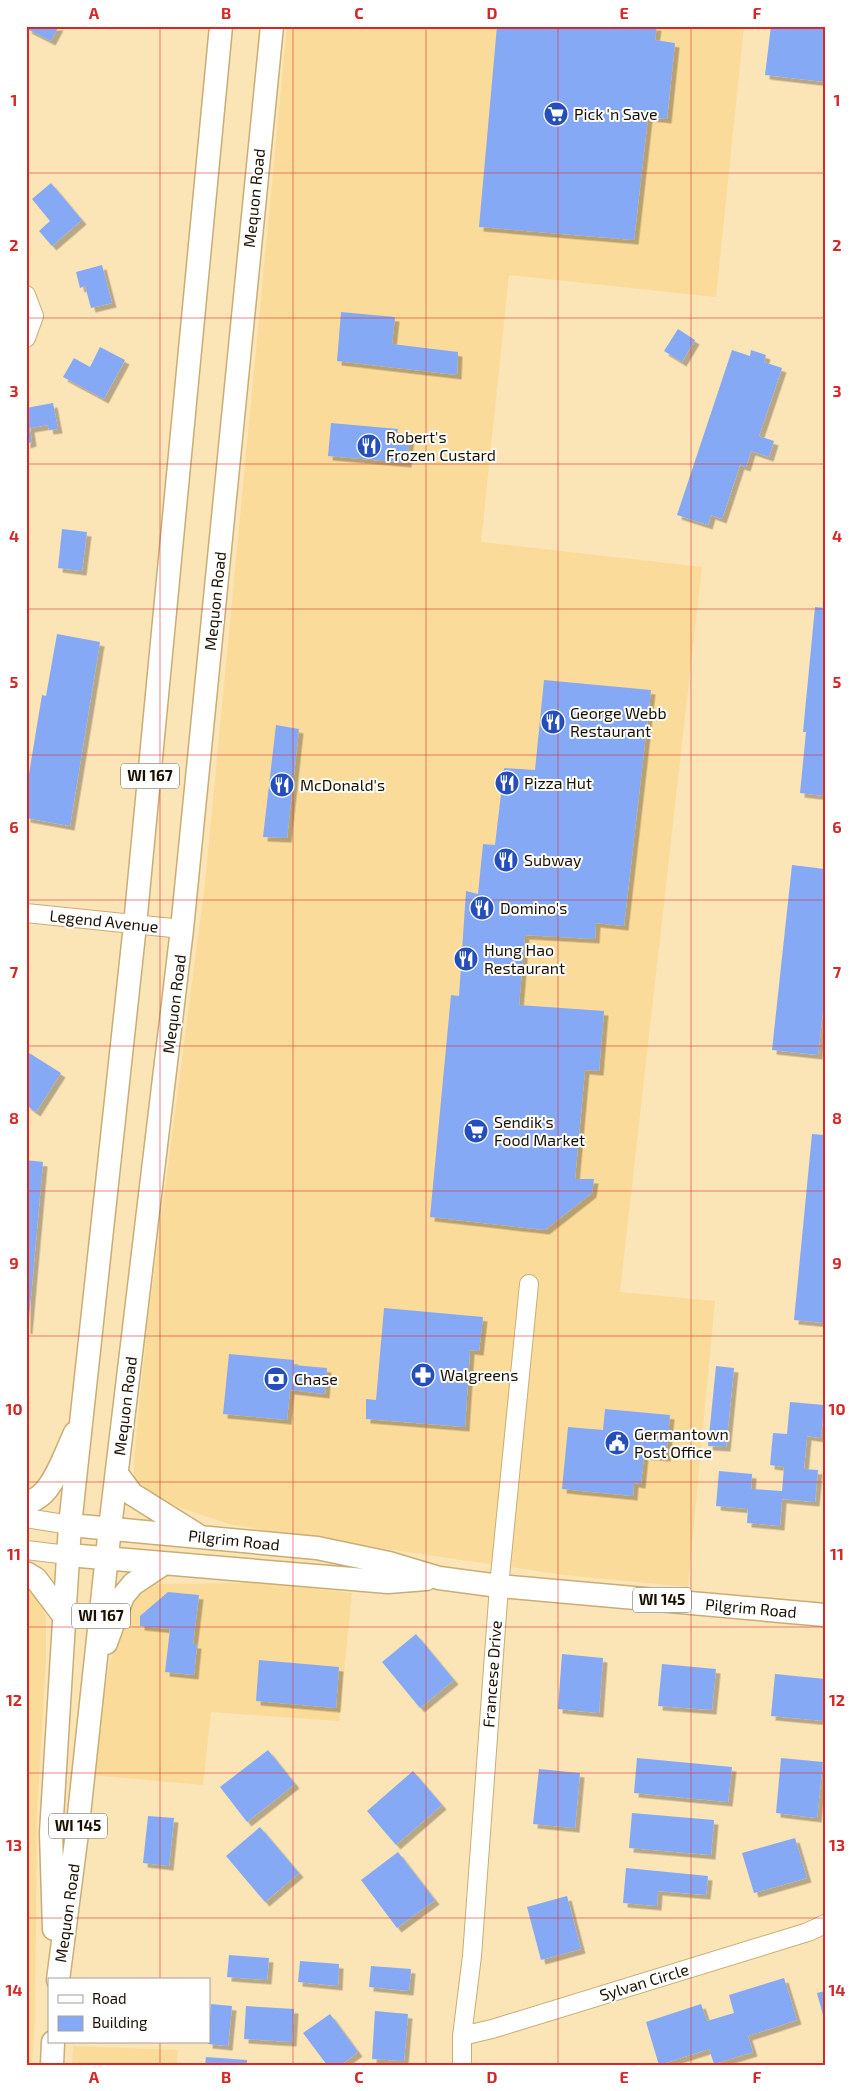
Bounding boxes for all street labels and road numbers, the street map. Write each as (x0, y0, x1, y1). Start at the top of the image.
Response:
street label: Mequon Road (239, 147, 268, 249)
street label: Mequon Road (200, 550, 229, 652)
road number: WI 167 (121, 764, 179, 788)
street label: Legend Avenue (49, 905, 160, 936)
street label: Mequon Road (158, 953, 189, 1055)
street label: Mequon Road (109, 1355, 140, 1457)
street label: Pilgrim Road (187, 1525, 281, 1554)
road number: WI 145 (633, 1588, 691, 1612)
street label: Pilgrim Road (704, 1594, 798, 1621)
road number: WI 167 (72, 1604, 130, 1628)
street label: Francese Drive (478, 1620, 505, 1728)
road number: WI 145 (49, 1814, 107, 1838)
street label: Mequon Road (50, 1862, 83, 1964)
street label: Sylvan Circle (597, 1959, 691, 2004)

